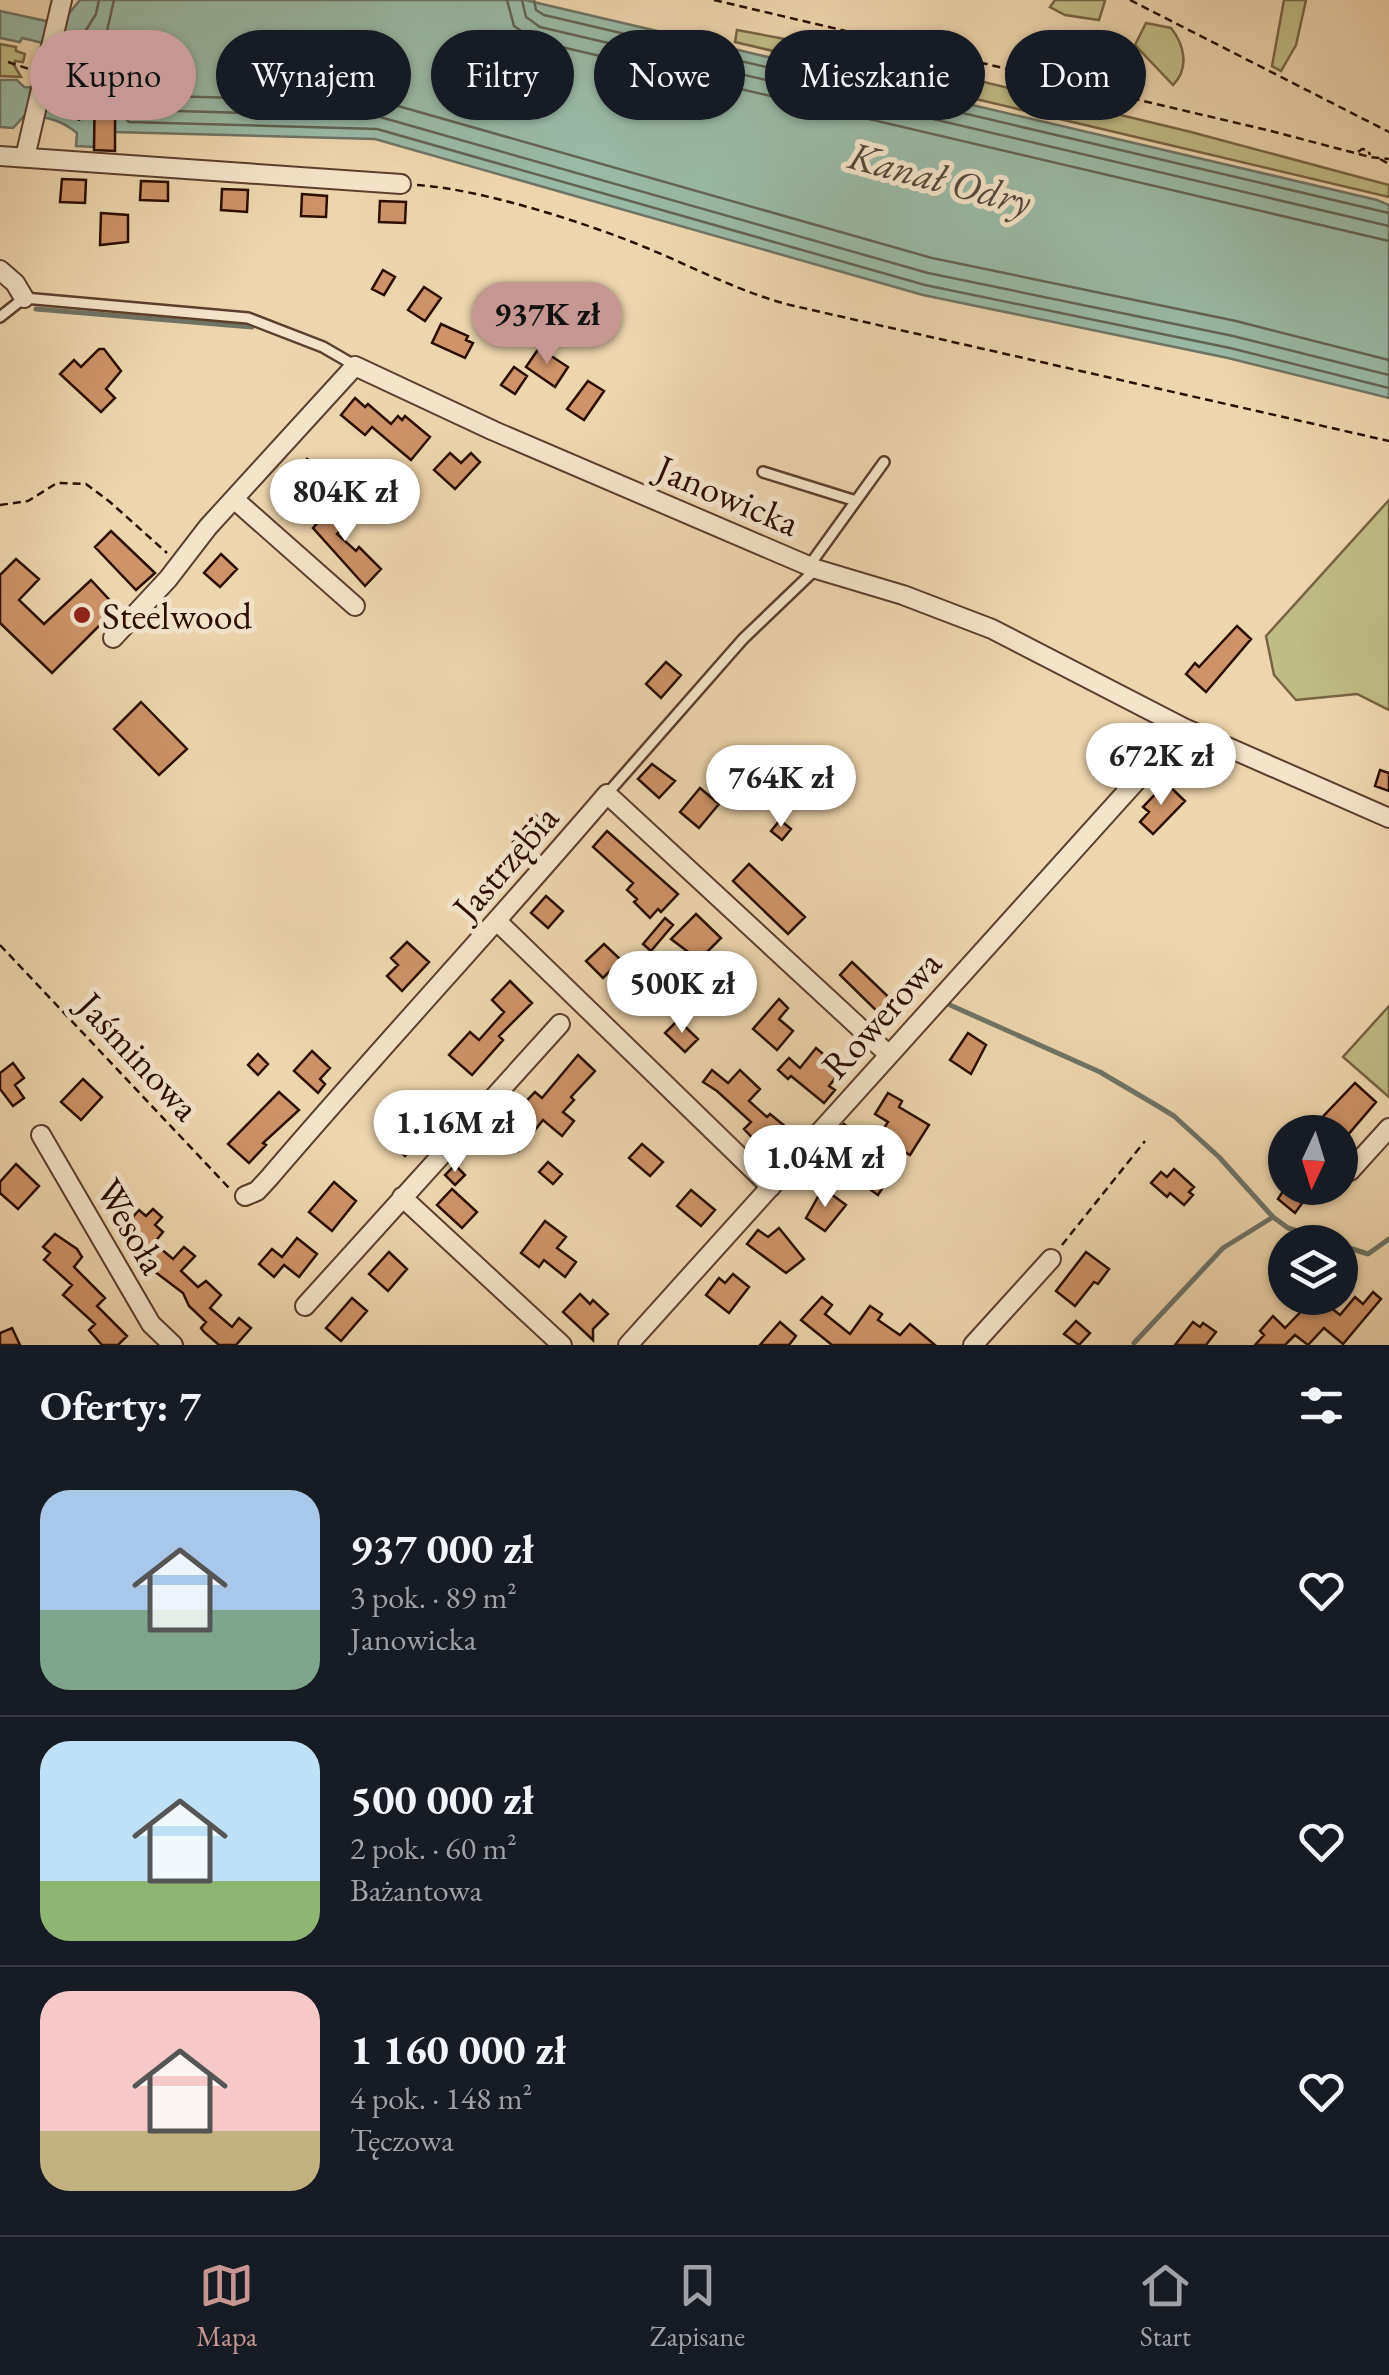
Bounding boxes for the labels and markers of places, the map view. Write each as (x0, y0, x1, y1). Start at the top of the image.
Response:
pin: 937K zł (455, 282, 639, 367)
pin: 804K zł (253, 459, 437, 544)
place label: Steelwood (102, 591, 253, 640)
marker: Steelwood (71, 604, 93, 626)
pin: 672K zł (1069, 723, 1253, 808)
pin: 764K zł (689, 745, 873, 830)
pin: 500K zł (590, 951, 774, 1036)
pin: 1.16M zł (352, 1090, 558, 1175)
pin: 1.04M zł (722, 1125, 928, 1210)

